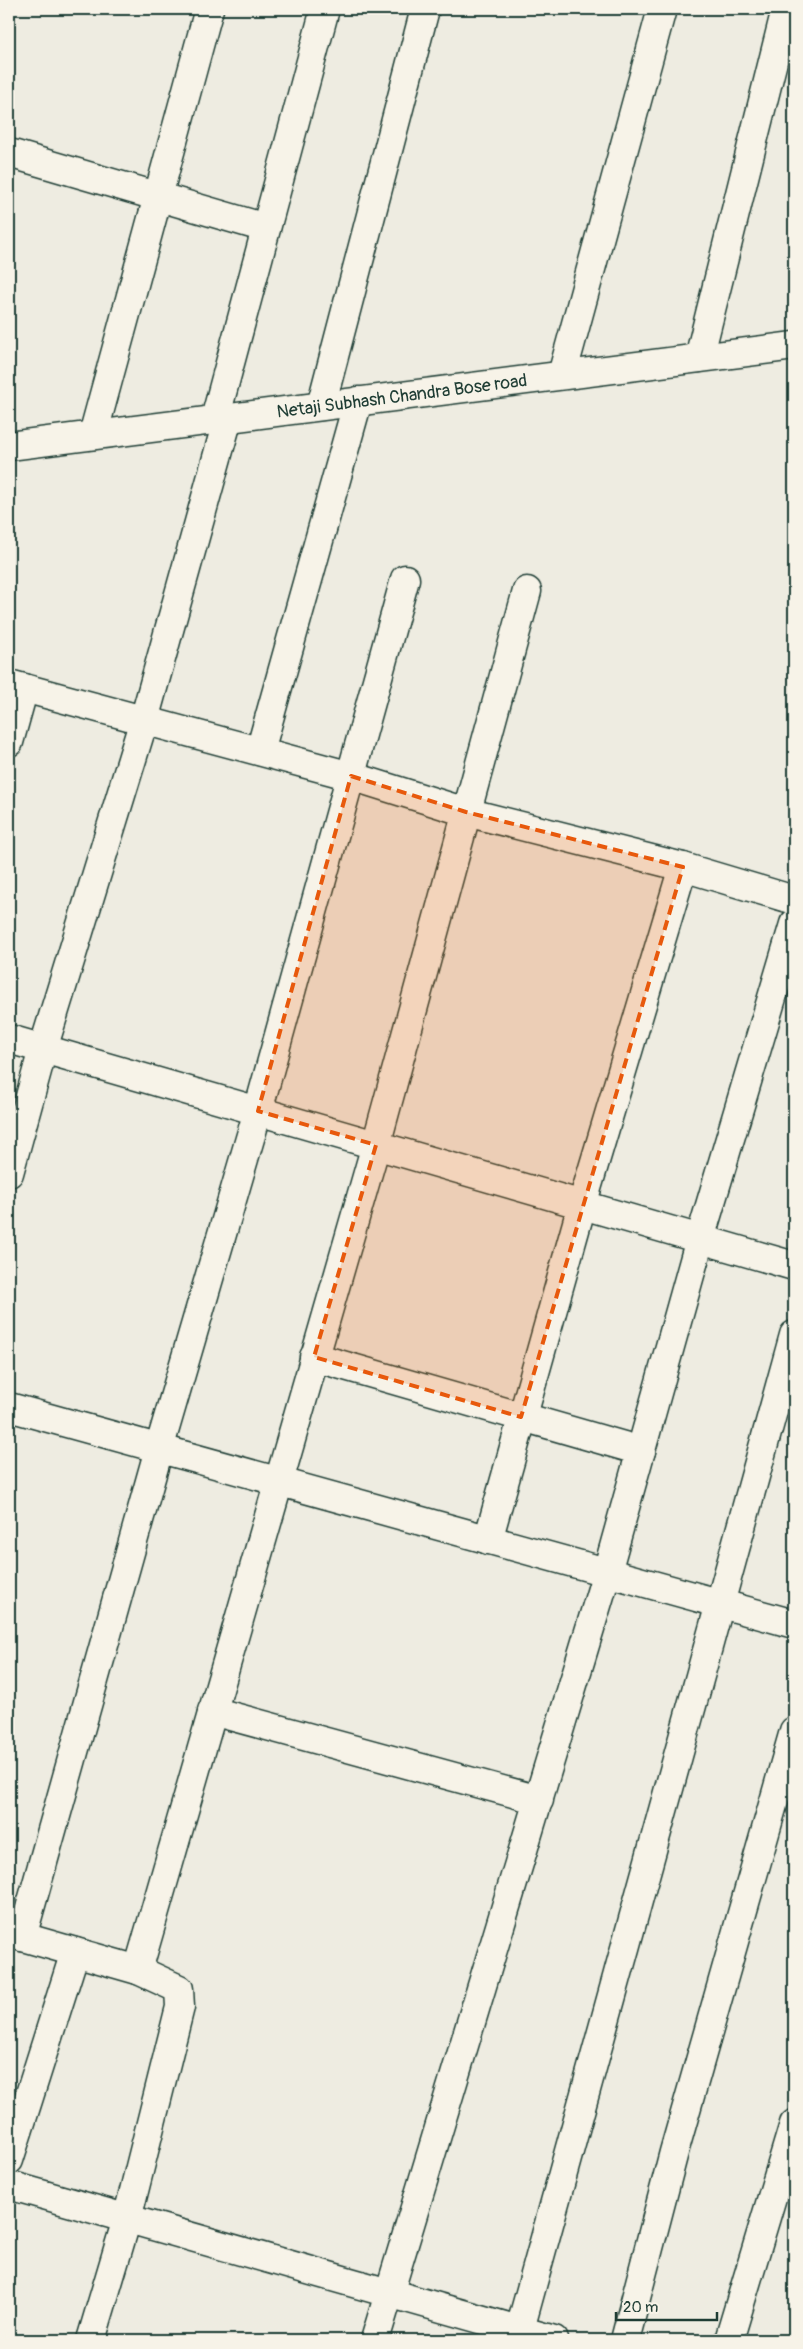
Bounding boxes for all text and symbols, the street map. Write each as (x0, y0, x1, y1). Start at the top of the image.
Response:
street label: Netaji Subhash Chandra Bose road (275, 369, 529, 424)
scale bar (616, 2289, 717, 2321)
text: 20 m (623, 2298, 658, 2317)

